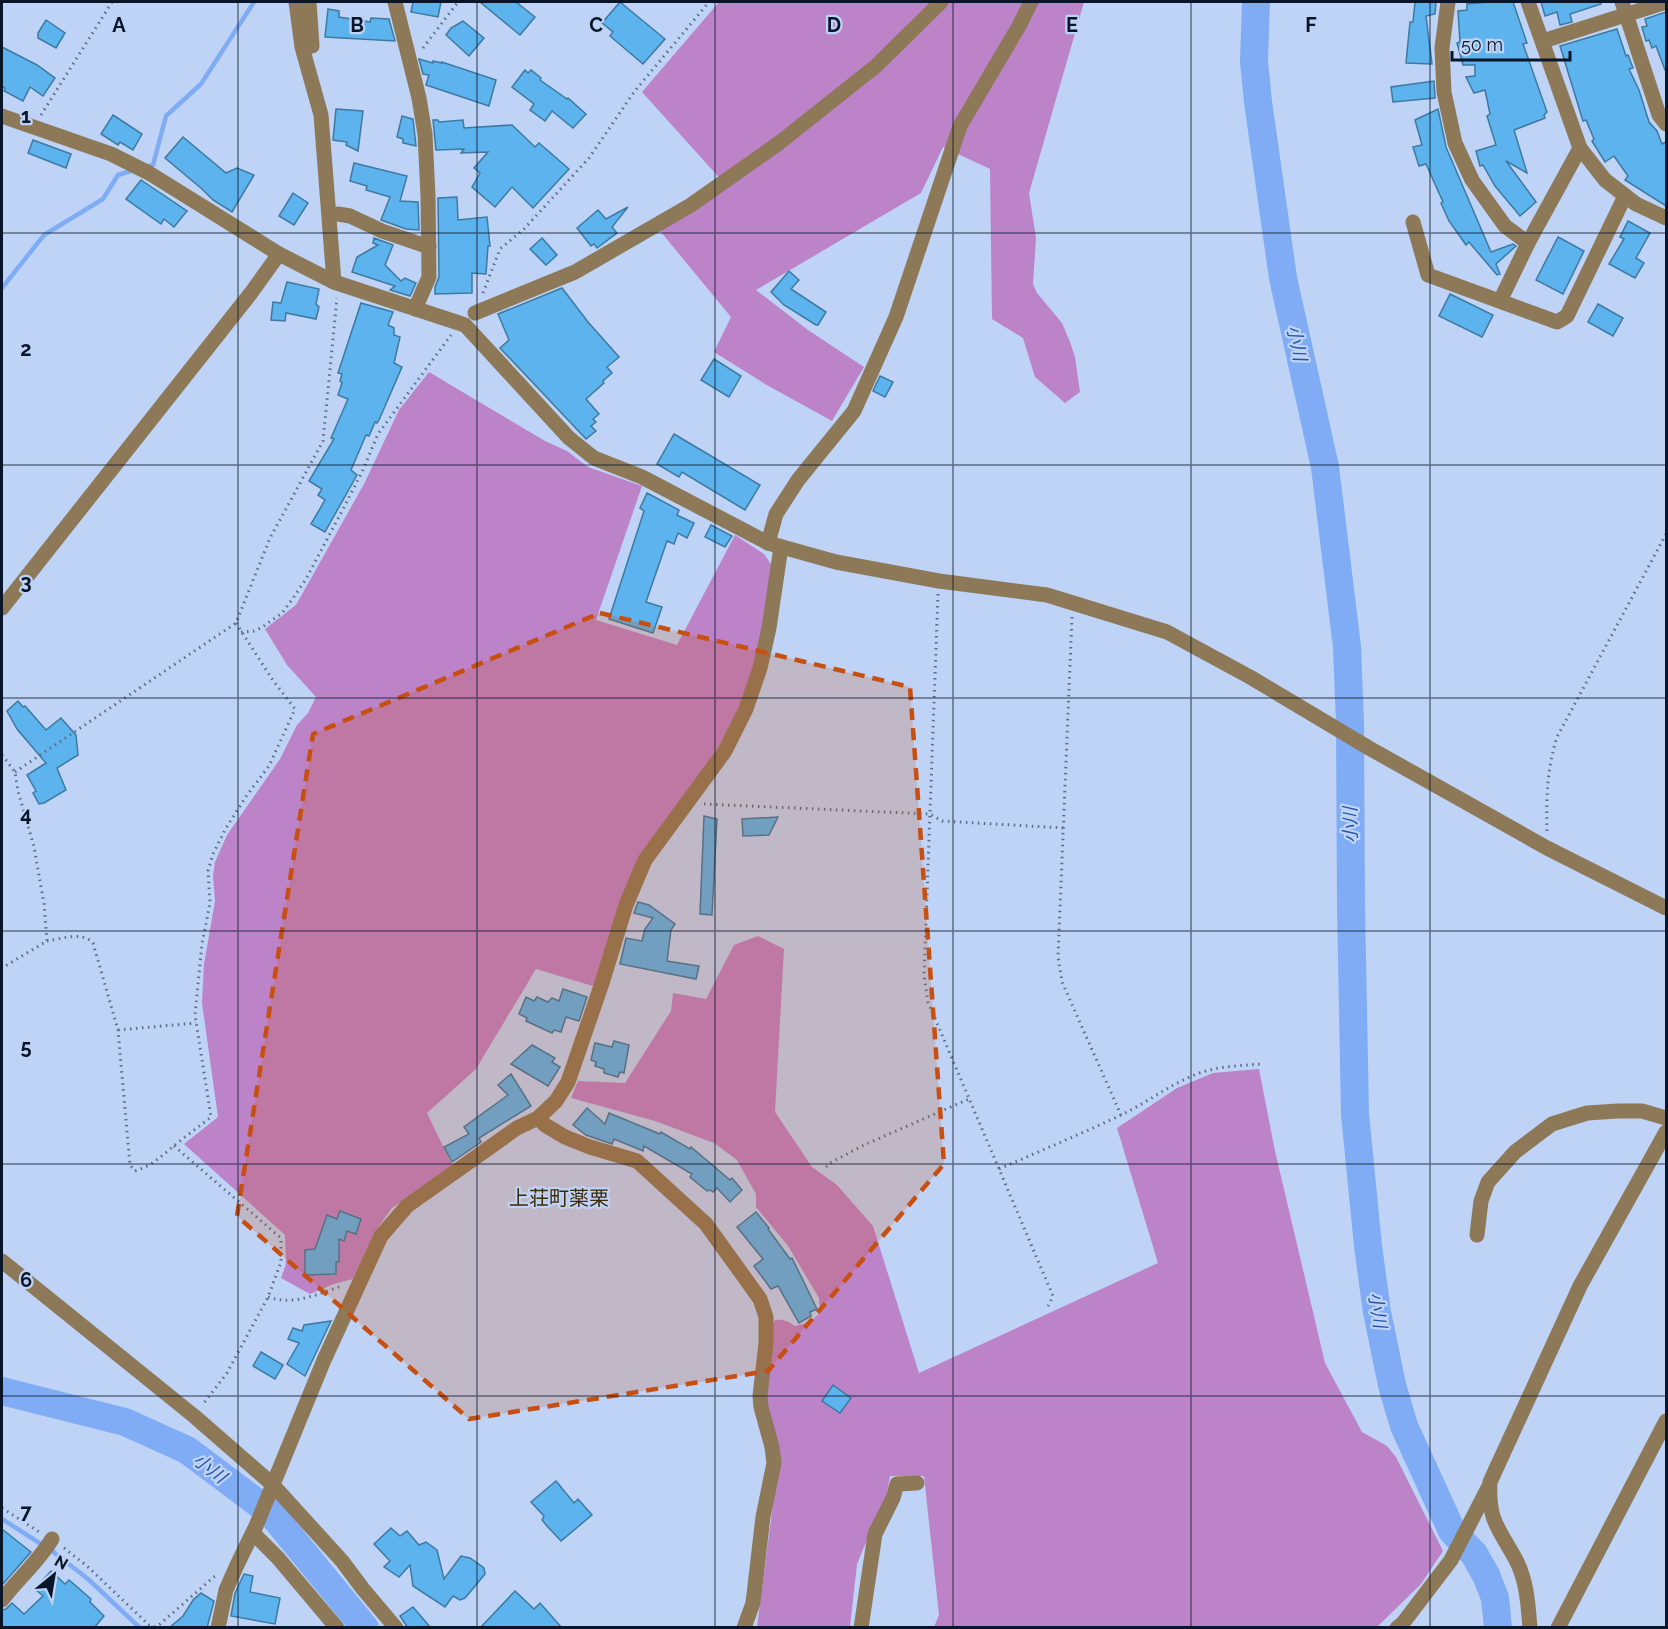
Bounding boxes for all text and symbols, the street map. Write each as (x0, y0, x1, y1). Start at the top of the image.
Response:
text: A (112, 13, 126, 37)
text: B (350, 13, 364, 37)
text: C (589, 13, 603, 37)
text: D (827, 13, 841, 37)
text: E (1066, 13, 1078, 37)
text: F (1305, 13, 1317, 37)
scale bar (1452, 24, 1570, 62)
text: 50 m (1461, 34, 1503, 55)
text: 1 (21, 104, 31, 128)
water label: 小川 (1283, 323, 1311, 365)
text: 2 (20, 337, 32, 361)
text: 3 (20, 570, 32, 594)
text: 4 (20, 802, 32, 826)
water label: 小川 (1339, 805, 1361, 843)
text: 5 (20, 1035, 32, 1059)
district label: 上荘町薬栗 (509, 1186, 609, 1210)
text: 6 (20, 1268, 32, 1292)
water label: 小川 (1365, 1291, 1391, 1331)
water label: 小川 (189, 1449, 232, 1488)
text: 7 (20, 1500, 32, 1524)
north arrow (24, 1545, 84, 1605)
text: N (51, 1551, 71, 1574)

